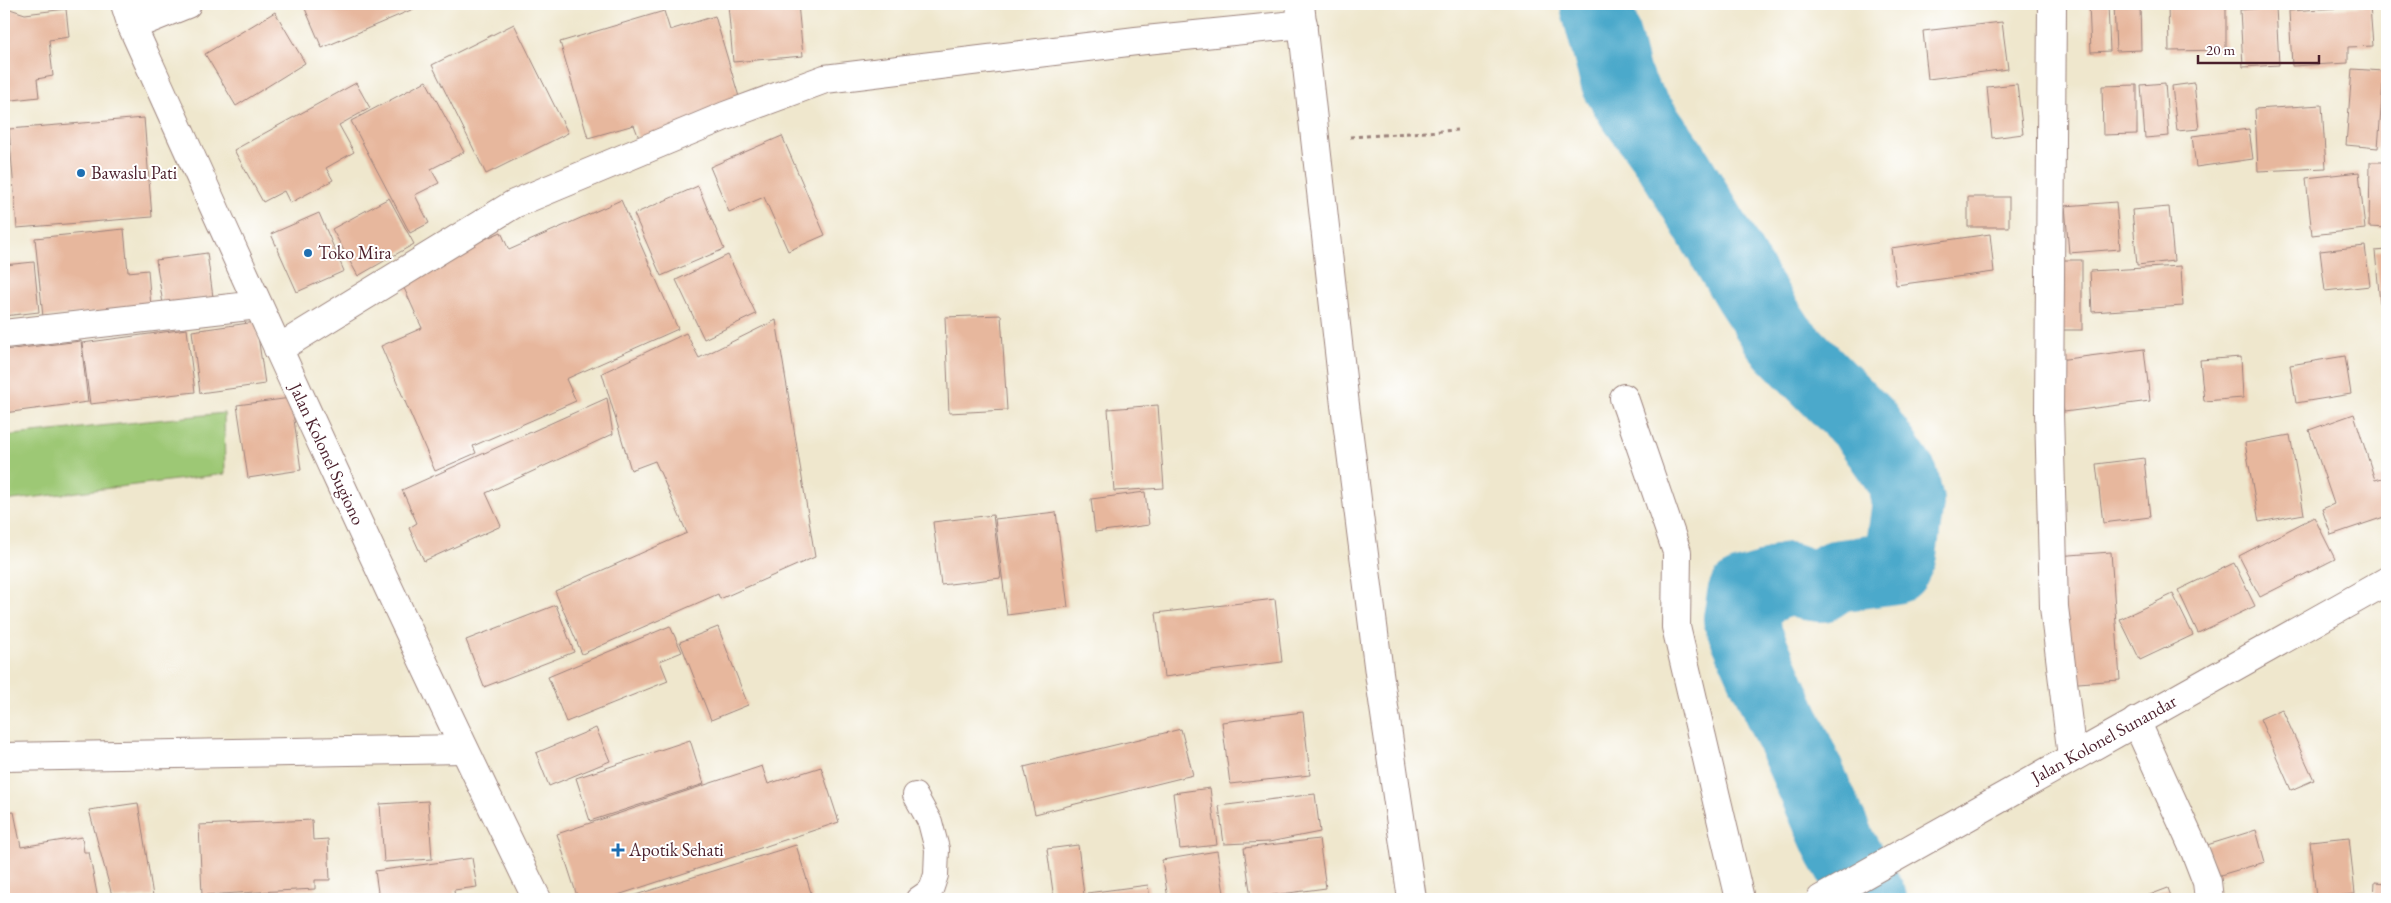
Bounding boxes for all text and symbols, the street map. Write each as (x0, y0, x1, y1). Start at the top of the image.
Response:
scale bar (2198, 32, 2320, 64)
text: 20 m (2206, 40, 2235, 59)
place label: Bawaslu Pati (91, 161, 178, 184)
marker: Bawaslu Pati (75, 167, 87, 179)
place label: Toko Mira (318, 241, 392, 264)
marker: Toko Mira (302, 247, 314, 259)
street label: Jalan Kolonel Sugiono (284, 377, 370, 528)
street label: Jalan Kolonel Sunandar (2025, 689, 2181, 789)
place label: Apotik Sehati (628, 838, 724, 861)
marker: Apotik Sehati (611, 843, 625, 857)

